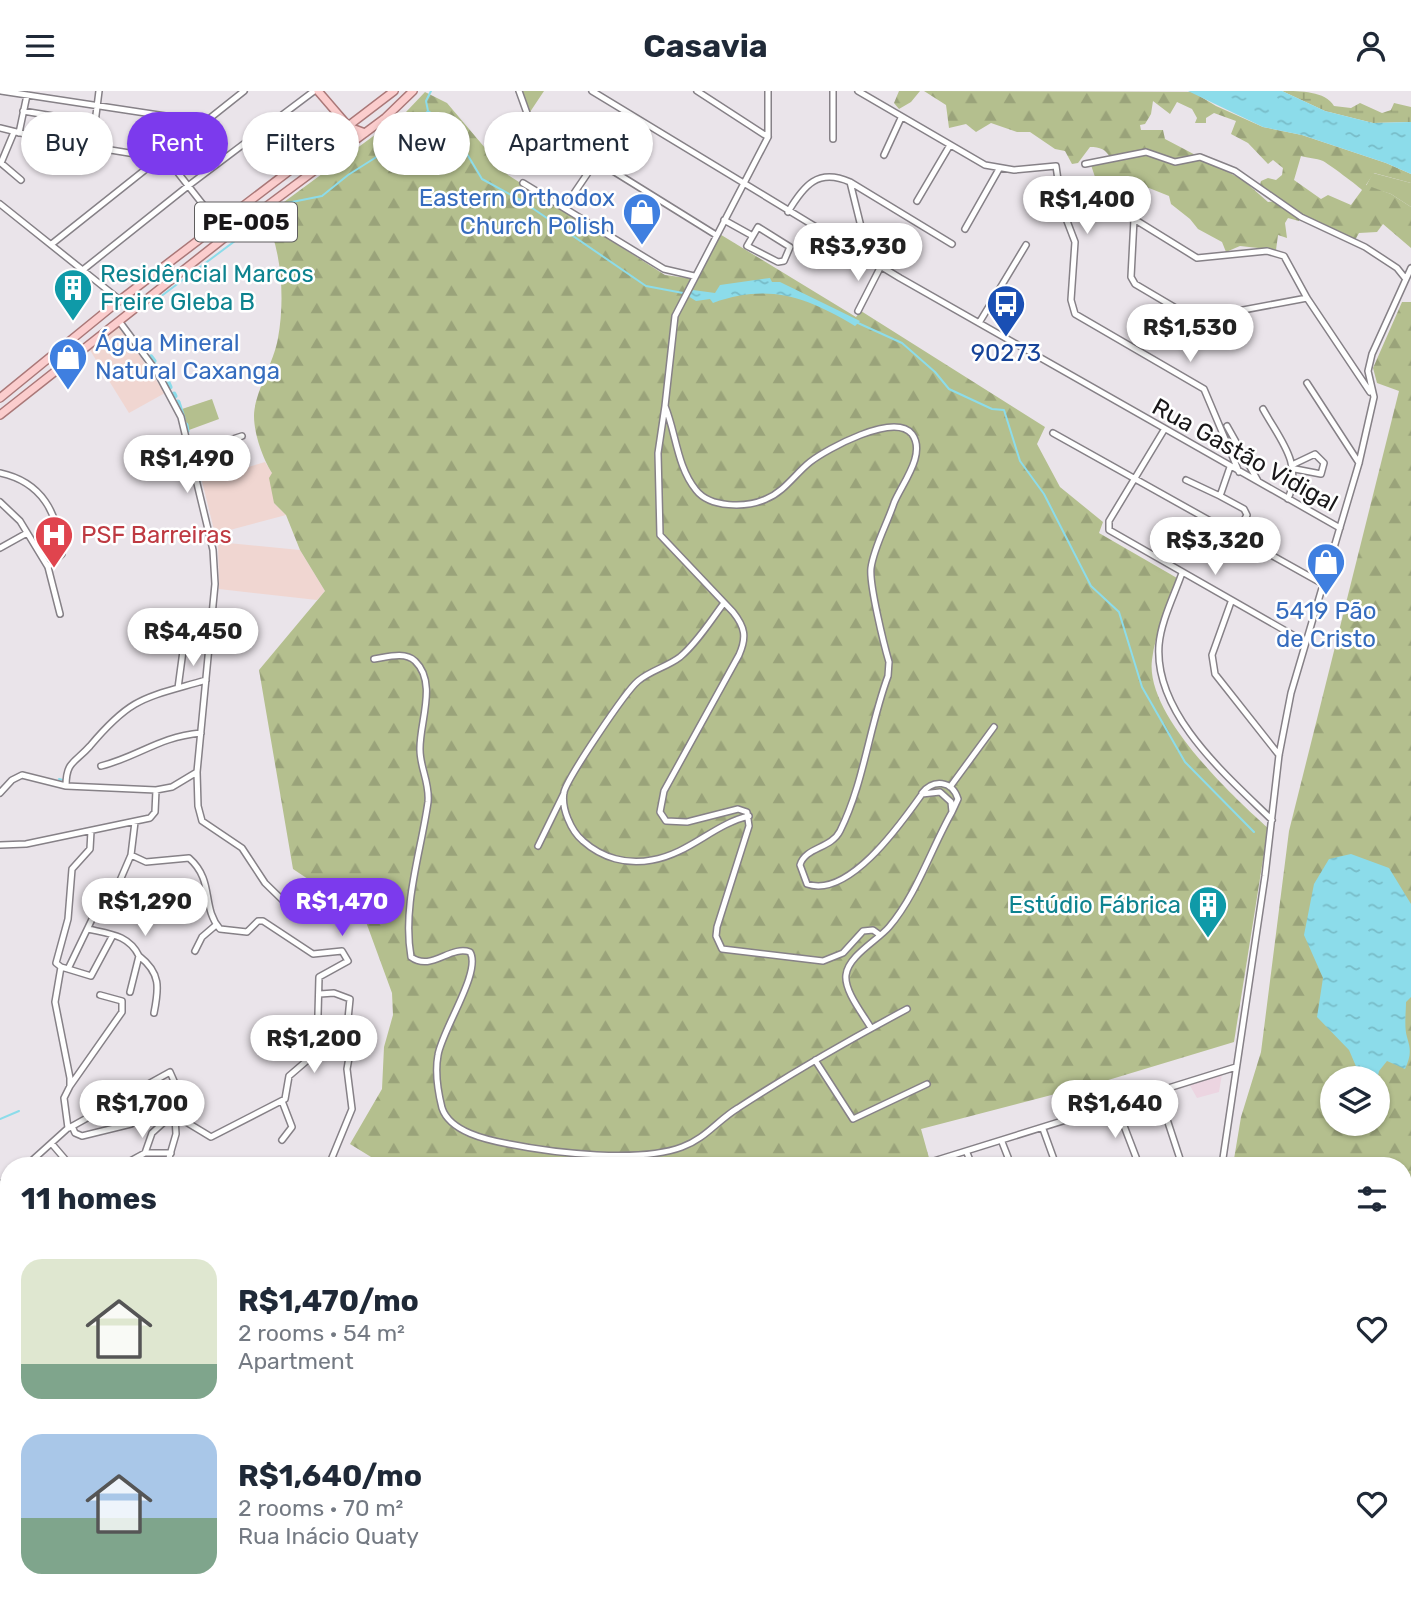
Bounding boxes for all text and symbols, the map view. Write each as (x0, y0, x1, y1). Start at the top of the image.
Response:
icon: menu (21, 27, 59, 65)
text: Casavia (643, 27, 768, 65)
icon: person (1352, 27, 1390, 65)
chip: Buy (21, 112, 113, 175)
chip: Rent (127, 112, 228, 175)
chip: Filters (242, 112, 359, 175)
chip: New (373, 112, 470, 175)
chip: Apartment (484, 112, 653, 175)
pin: R$1,400 (1022, 177, 1152, 236)
place label: Eastern Orthodox Church Polish (419, 184, 615, 240)
text: R$1,400 (1039, 185, 1135, 213)
shop icon: Eastern Orthodox Church Polish (621, 191, 663, 246)
road number: PE-005 (195, 203, 297, 241)
pin: R$3,930 (793, 223, 923, 283)
text: R$3,930 (809, 232, 907, 260)
place label: Residêncial Marcos Freire Gleba B (100, 260, 314, 316)
building icon: Residêncial Marcos Freire Gleba B (52, 267, 94, 322)
bus stop icon: 90273 (985, 283, 1027, 338)
pin: R$1,530 (1125, 305, 1255, 364)
text: R$1,530 (1143, 313, 1237, 341)
place label: Água Mineral Natural Caxanga (95, 329, 280, 385)
shop icon: Água Mineral Natural Caxanga (47, 336, 89, 391)
place label: 90273 (971, 339, 1041, 367)
street label: Rua Gastão Vidigal (1147, 392, 1343, 518)
pin: R$1,490 (122, 435, 252, 495)
text: R$1,490 (140, 444, 234, 472)
hospital icon: PSF Barreiras (33, 514, 75, 569)
pin: R$3,320 (1150, 517, 1280, 577)
place label: PSF Barreiras (81, 521, 232, 549)
text: R$3,320 (1166, 526, 1264, 554)
shop icon: 5419 Pão de Cristo (1305, 541, 1347, 596)
place label: 5419 Pão de Cristo (1275, 597, 1377, 653)
pin: R$4,450 (128, 609, 258, 668)
text: R$4,450 (143, 617, 243, 645)
pin: R$1,290 (80, 879, 210, 938)
pin: R$1,470 (277, 879, 407, 938)
building icon: Estúdio Fábrica (1187, 884, 1229, 939)
text: R$1,290 (98, 887, 192, 915)
text: R$1,470 (296, 887, 388, 915)
place label: Estúdio Fábrica (1008, 891, 1181, 919)
pin: R$1,200 (249, 1016, 379, 1075)
text: R$1,200 (266, 1024, 362, 1052)
map controls (1320, 1066, 1390, 1136)
button: layers (1320, 1066, 1390, 1136)
pin: R$1,700 (77, 1081, 207, 1140)
pin: R$1,640 (1050, 1081, 1180, 1140)
text: R$1,700 (96, 1089, 188, 1117)
text: R$1,640 (1067, 1089, 1163, 1117)
icon: filters (1353, 1180, 1391, 1218)
text: 11 homes (21, 1181, 157, 1217)
text: R$1,470/mo (238, 1283, 419, 1319)
icon: home (77, 1287, 161, 1371)
icon: heart (1353, 1310, 1391, 1348)
text: 2 rooms · 54 m² (238, 1319, 405, 1347)
text: Apartment (238, 1347, 354, 1375)
text: R$1,640/mo (238, 1458, 422, 1494)
icon: home (77, 1462, 161, 1546)
icon: heart (1353, 1485, 1391, 1523)
text: 2 rooms · 70 m² (238, 1494, 403, 1522)
text: Rua Inácio Quaty (238, 1522, 419, 1550)

